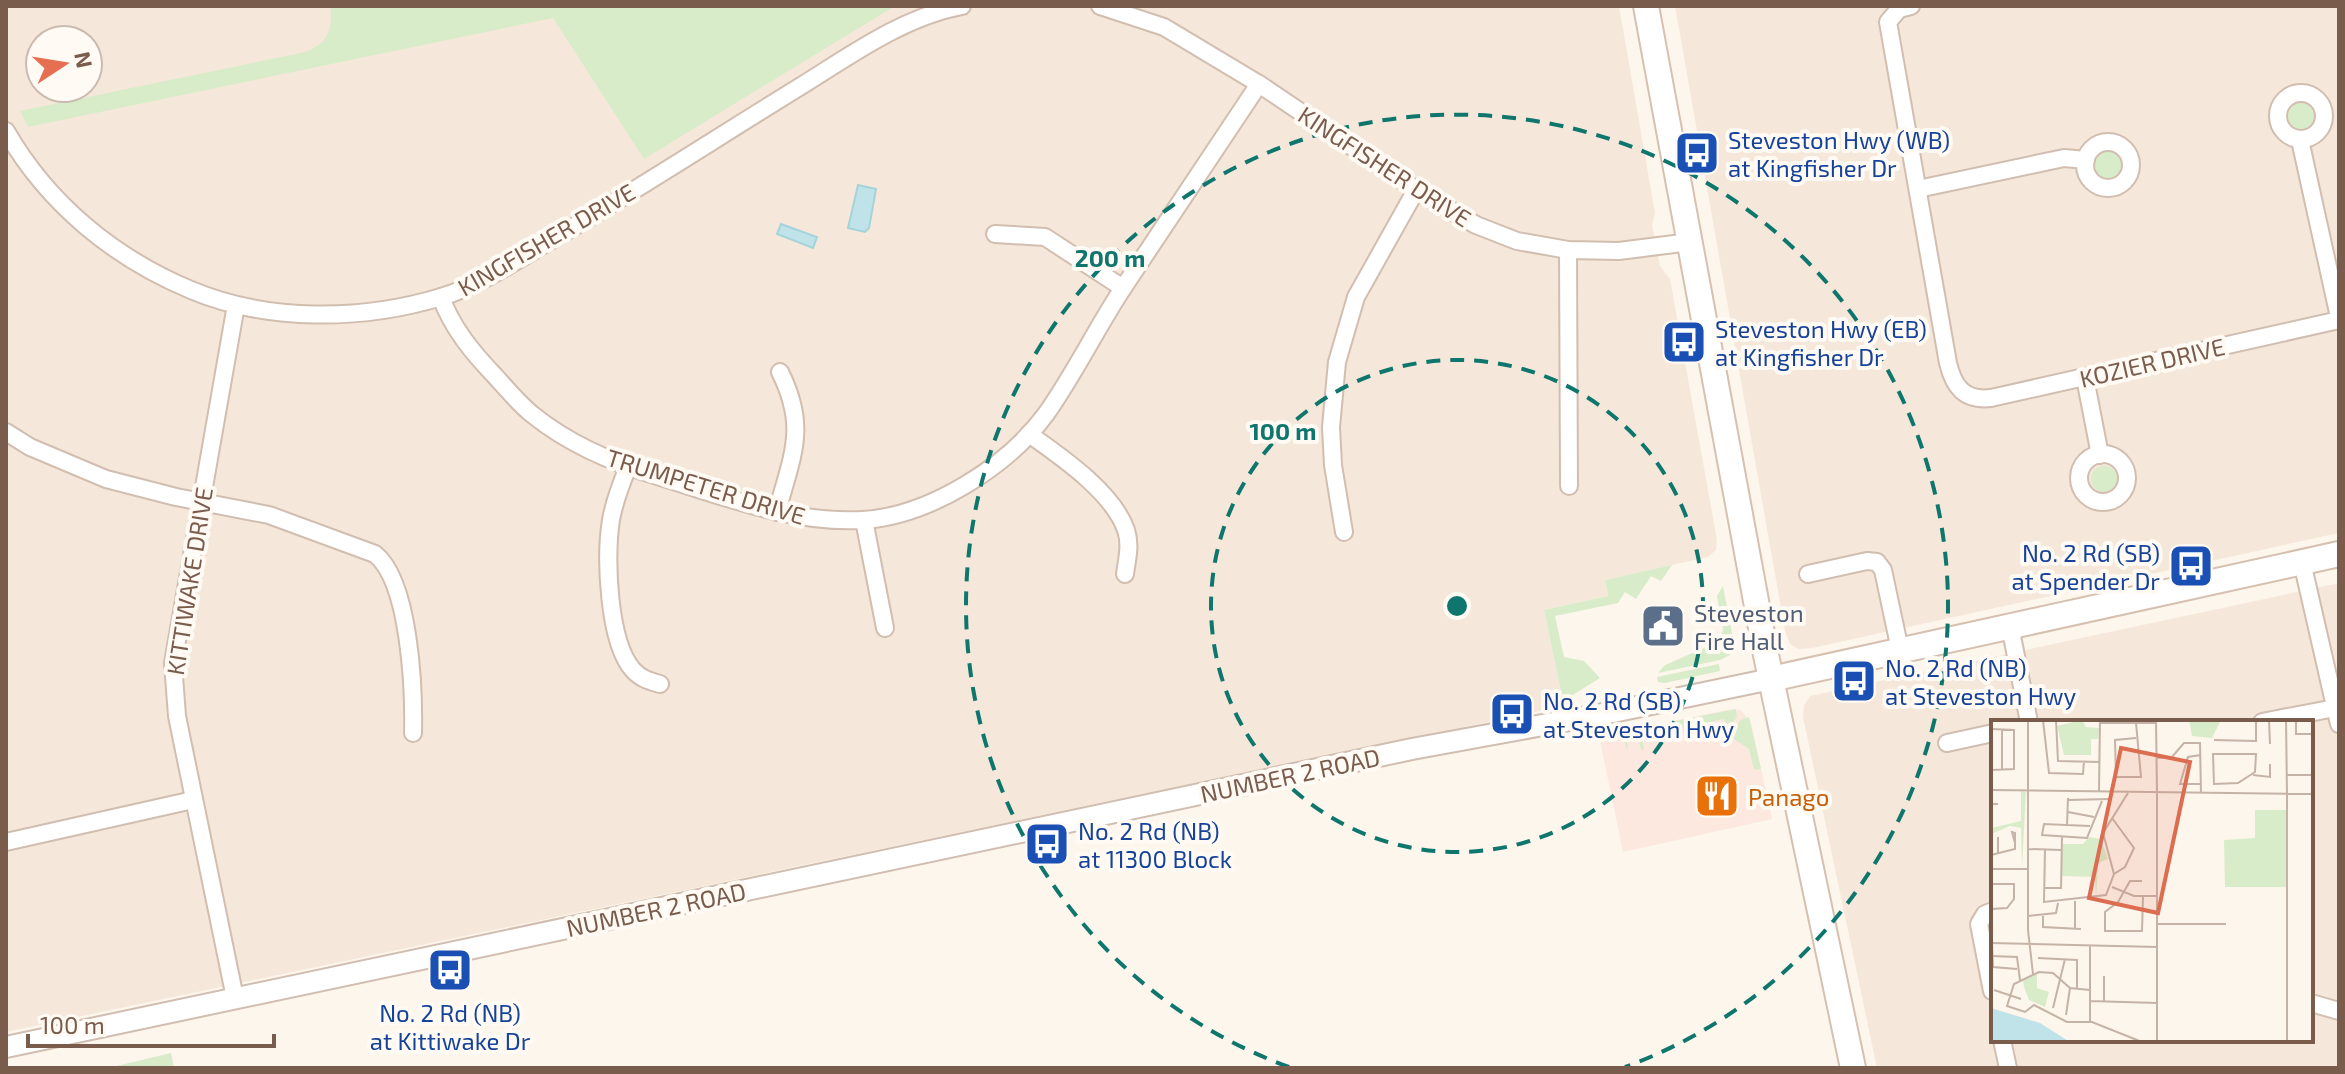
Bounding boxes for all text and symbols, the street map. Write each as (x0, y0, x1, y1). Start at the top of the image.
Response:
north arrow (24, 24, 104, 104)
text: N (70, 49, 99, 70)
street label: KINGFISHER DRIVE (1293, 99, 1477, 233)
place label: Steveston Hwy (WB) at Kingfisher Dr (1728, 125, 1950, 182)
bus stop icon: Steveston Hwy (WB) at Kingfisher Dr (1673, 129, 1721, 177)
street label: KINGFISHER DRIVE (452, 176, 640, 302)
text: 200 m (1075, 243, 1145, 272)
place label: Steveston Hwy (EB) at Kingfisher Dr (1715, 314, 1927, 371)
bus stop icon: Steveston Hwy (EB) at Kingfisher Dr (1660, 318, 1708, 366)
street label: KOZIER DRIVE (2077, 331, 2227, 393)
text: 100 m (1250, 416, 1316, 445)
street label: TRUMPETER DRIVE (603, 442, 809, 530)
street label: KITTIWAKE DRIVE (160, 485, 218, 677)
place label: No. 2 Rd (SB) at Spender Dr (2011, 538, 2160, 595)
bus stop icon: No. 2 Rd (SB) at Spender Dr (2167, 542, 2215, 590)
centre of rings (1443, 592, 1471, 620)
place label: Steveston Fire Hall (1694, 598, 1804, 655)
public building icon: Steveston Fire Hall (1639, 602, 1687, 650)
place label: No. 2 Rd (NB) at Steveston Hwy (1885, 653, 2076, 710)
bus stop icon: No. 2 Rd (NB) at Steveston Hwy (1830, 657, 1878, 705)
place label: No. 2 Rd (SB) at Steveston Hwy (1543, 686, 1734, 743)
bus stop icon: No. 2 Rd (SB) at Steveston Hwy (1488, 690, 1536, 738)
inset map (1991, 720, 2313, 1042)
street label: NUMBER 2 ROAD (1198, 742, 1382, 808)
restaurant icon: Panago (1693, 772, 1741, 820)
place label: Panago (1748, 782, 1829, 811)
place label: No. 2 Rd (NB) at 11300 Block (1078, 816, 1232, 873)
bus stop icon: No. 2 Rd (NB) at 11300 Block (1023, 820, 1071, 868)
street label: NUMBER 2 ROAD (564, 876, 748, 942)
bus stop icon: No. 2 Rd (NB) at Kittiwake Dr (426, 946, 474, 994)
scale bar (28, 998, 274, 1048)
place label: No. 2 Rd (NB) at Kittiwake Dr (370, 998, 531, 1055)
text: 100 m (40, 1010, 105, 1039)

